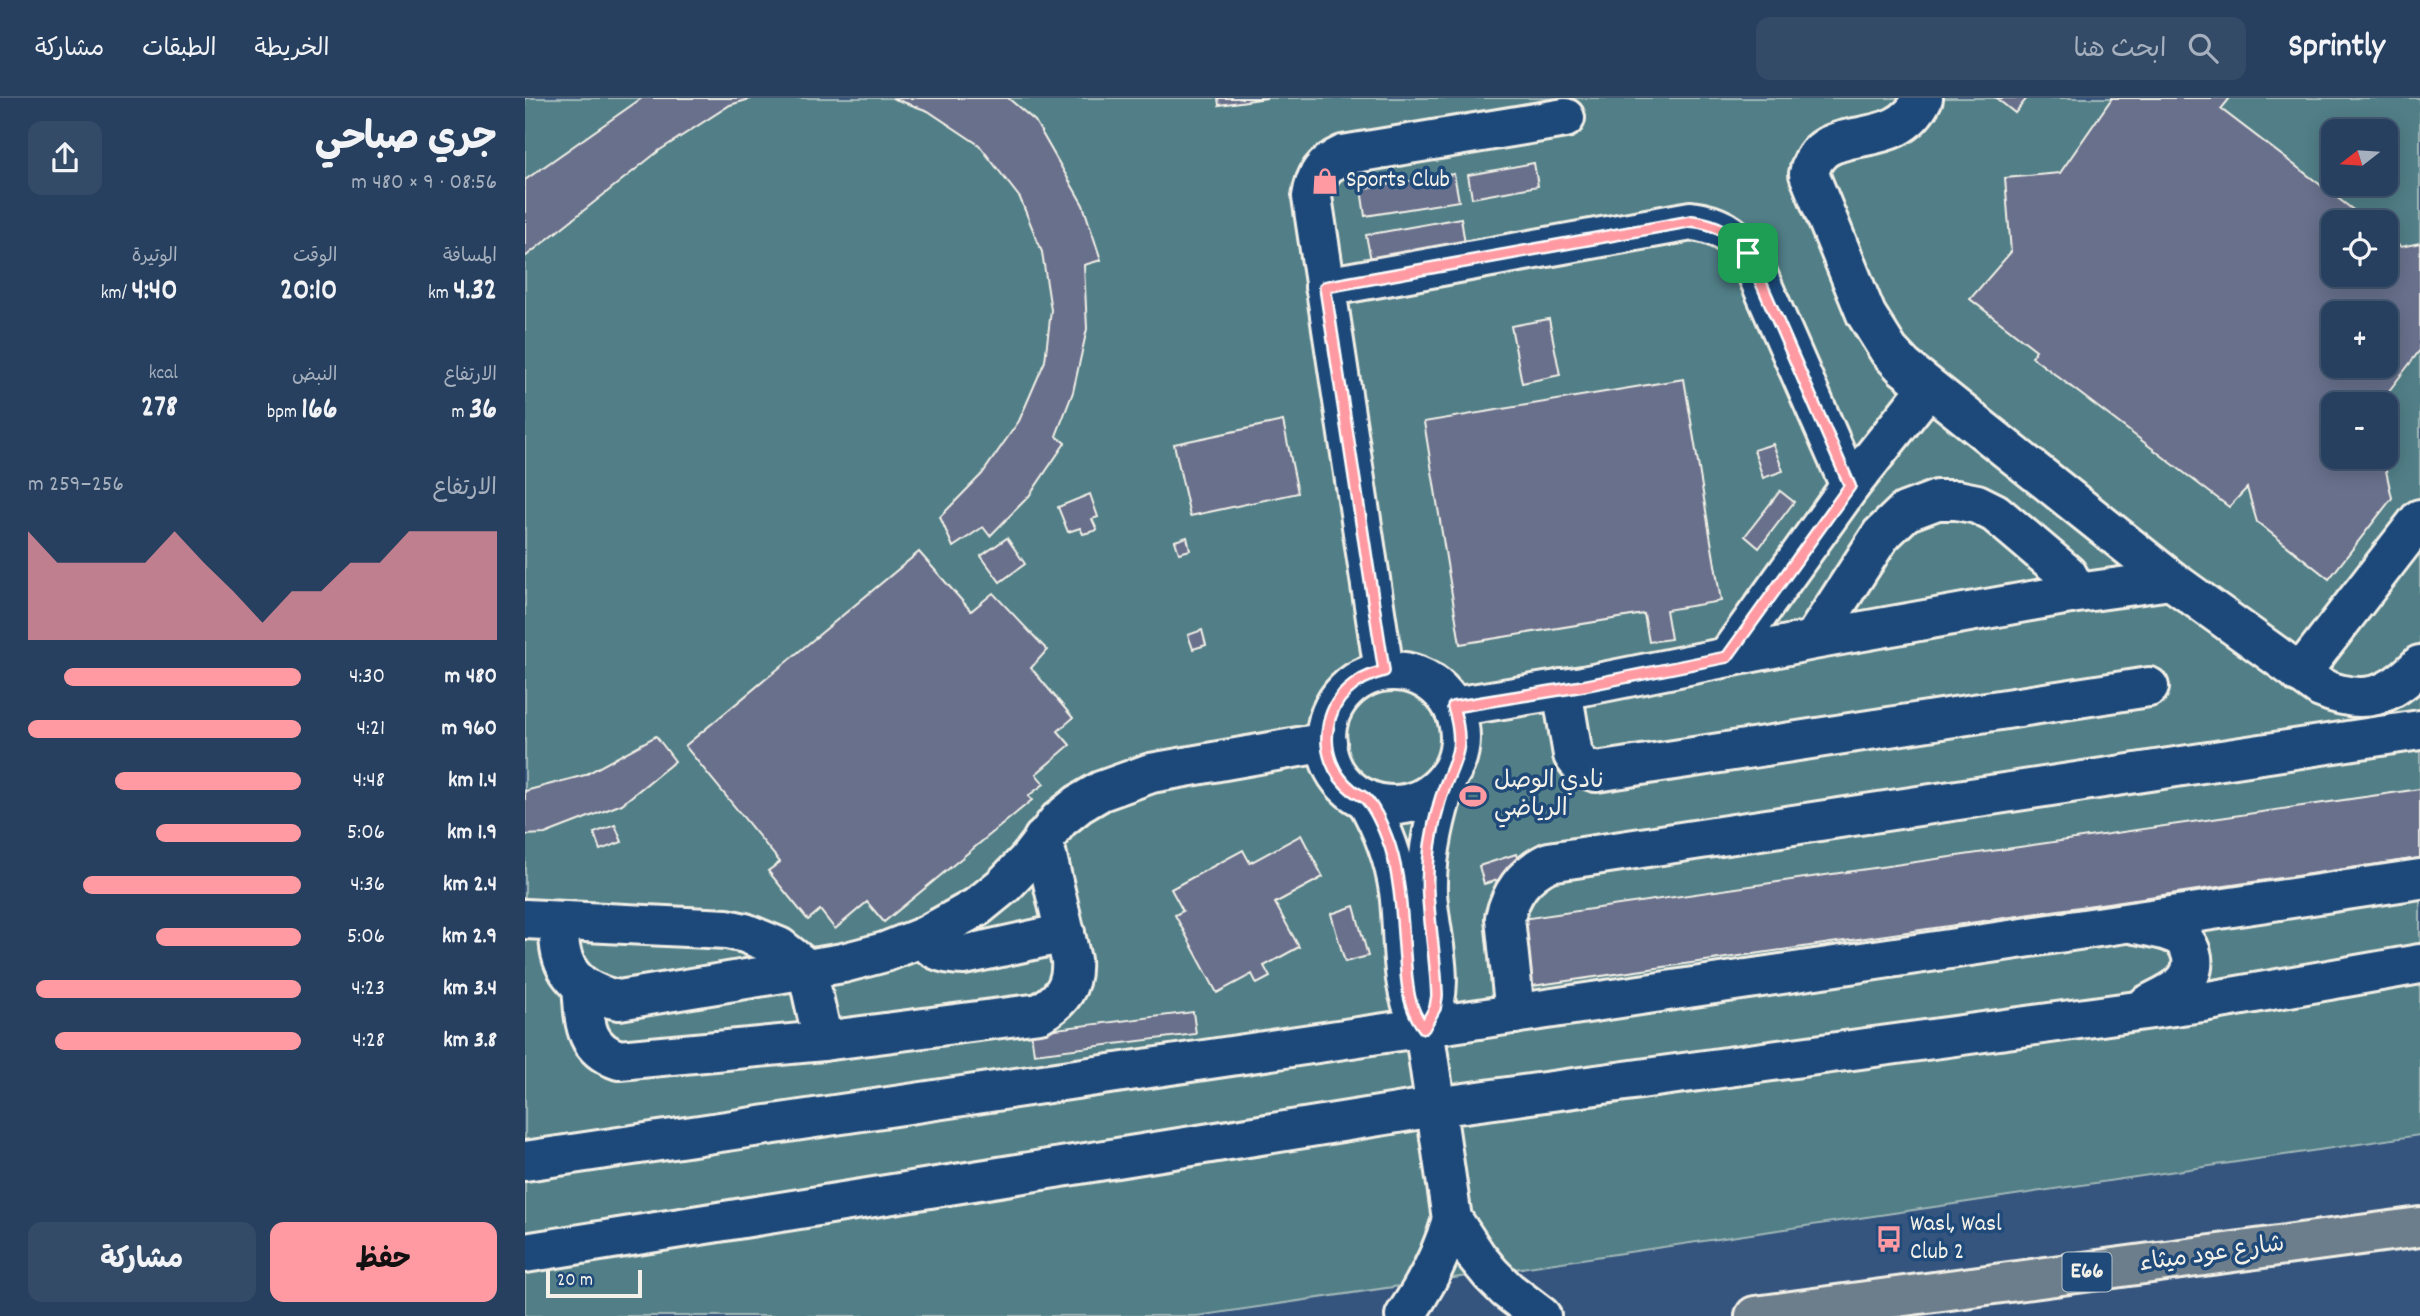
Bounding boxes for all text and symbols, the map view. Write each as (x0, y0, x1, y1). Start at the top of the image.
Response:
search box (1756, 17, 2246, 80)
text: Sprintly (2288, 25, 2385, 72)
icon: search (2184, 29, 2222, 67)
text: ابحث هنا (2073, 32, 2166, 69)
text: مشاركة (35, 33, 104, 67)
text: الطبقات (142, 33, 217, 67)
text: الخريطة (255, 33, 329, 67)
text: جري صباحي (315, 113, 497, 168)
north arrow (2321, 119, 2397, 196)
map controls (2321, 119, 2398, 469)
button: share (28, 121, 102, 195)
place label: Sports Club (1346, 164, 1450, 198)
shop icon: Sports Club (1310, 166, 1340, 196)
text: 08:56 · 9 × 480 m (351, 167, 497, 200)
button: locate (2321, 210, 2398, 287)
pin (1718, 223, 1778, 283)
icon: arrive (1729, 234, 1767, 272)
text: الوتيرة (132, 244, 178, 271)
text: الوقت (293, 244, 337, 271)
text: المسافة (443, 244, 497, 271)
text: 4:40 (131, 271, 178, 314)
text: 20:10 (280, 271, 337, 314)
text: 4.32 (453, 271, 497, 314)
text: /km (101, 281, 131, 308)
text: km (428, 281, 453, 308)
button: + (2321, 301, 2398, 378)
text: kcal (149, 361, 178, 388)
text: النبض (292, 363, 337, 390)
text: الارتفاع (444, 363, 497, 390)
text: 278 (141, 388, 178, 431)
text: 166 (301, 390, 337, 433)
text: 36 (469, 390, 497, 433)
button: − (2321, 392, 2398, 469)
text: bpm (267, 400, 301, 427)
text: m (452, 400, 469, 427)
text: 256–259 m (28, 469, 124, 502)
text: الارتفاع (433, 473, 497, 506)
text: 4:30 (349, 661, 385, 694)
text: 480 m (445, 661, 497, 694)
text: 4:21 (357, 713, 385, 746)
text: 960 m (442, 713, 497, 746)
text: 4:48 (353, 765, 385, 798)
text: 1.4 km (448, 765, 497, 798)
place label: نادي الوصل الرياضي (1494, 765, 1604, 828)
sports icon: نادي الوصل الرياضي (1458, 781, 1488, 811)
text: 5:06 (347, 817, 385, 850)
text: 1.9 km (447, 817, 497, 850)
text: 4:36 (350, 869, 385, 902)
text: 2.4 km (443, 869, 497, 902)
text: 5:06 (347, 921, 385, 954)
text: 2.9 km (442, 921, 497, 954)
text: 4:23 (351, 973, 385, 1006)
text: 3.4 km (443, 973, 497, 1006)
text: 4:28 (352, 1025, 385, 1058)
text: 3.8 km (443, 1025, 497, 1058)
place label: Wasl, Wasl Club 2 (1910, 1208, 2002, 1270)
button: مشاركة (28, 1222, 256, 1302)
button: حفظ (270, 1222, 497, 1302)
bus stop icon: Wasl, Wasl Club 2 (1874, 1224, 1904, 1254)
street label: شارع عود ميثاء (2137, 1228, 2287, 1282)
road number: E66 (2063, 1252, 2111, 1292)
scale bar (546, 1267, 642, 1299)
text: 20 m (557, 1268, 593, 1295)

